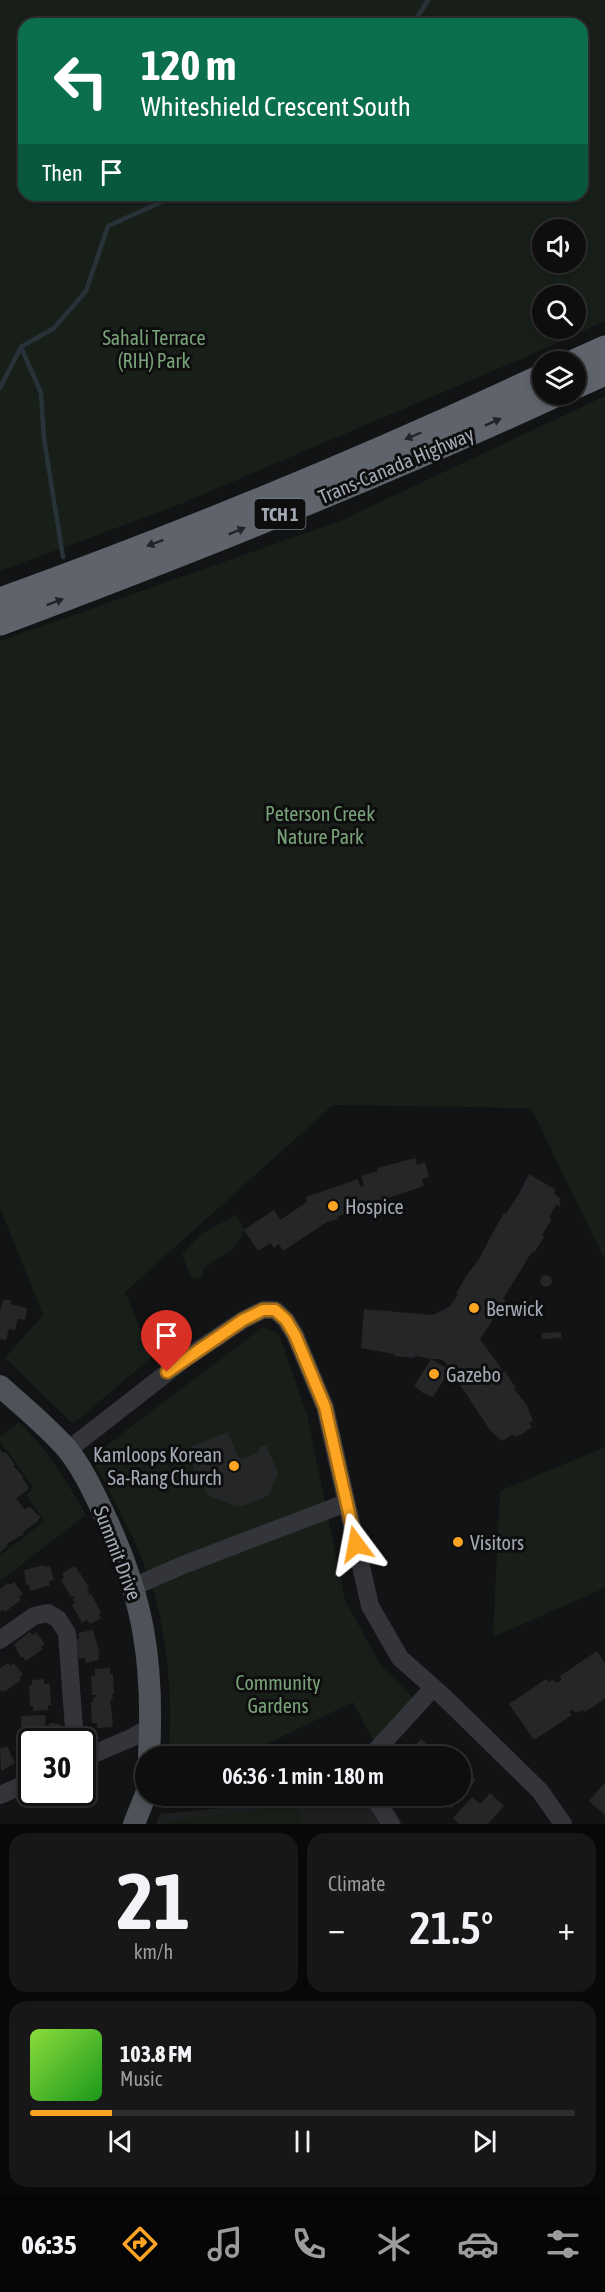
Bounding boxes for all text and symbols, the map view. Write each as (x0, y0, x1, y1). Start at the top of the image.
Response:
text: 120 m (141, 41, 236, 89)
icon: left (42, 42, 120, 120)
text: Whiteshield Crescent South (141, 91, 411, 122)
icon: arrive (95, 156, 128, 189)
text: Then (42, 160, 83, 186)
map controls (532, 219, 586, 405)
button: sound (532, 219, 586, 273)
button: search (532, 285, 586, 339)
park label: Sahali Terrace (RIH) Park (102, 326, 206, 372)
button: layers (532, 351, 586, 405)
one-way arrow (485, 418, 502, 427)
street label: Trans-Canada Highway (315, 422, 477, 508)
one-way arrow (404, 432, 422, 441)
road number: TCH 1 (254, 499, 306, 529)
one-way arrow (228, 526, 246, 536)
one-way arrow (146, 538, 164, 548)
one-way arrow (46, 596, 64, 606)
park label: Peterson Creek Nature Park (265, 802, 375, 848)
place label: Hospice (345, 1195, 404, 1218)
marker: Hospice (326, 1199, 340, 1213)
place label: Berwick (486, 1297, 543, 1320)
marker: Berwick (467, 1301, 481, 1315)
pin (141, 1310, 192, 1372)
icon: arrive (150, 1319, 183, 1352)
place label: Gazebo (446, 1363, 501, 1386)
marker: Gazebo (427, 1367, 441, 1381)
place label: Kamloops Korean Sa-Rang Church (93, 1443, 222, 1489)
marker: Kamloops Korean Sa-Rang Church (227, 1459, 241, 1473)
street label: Summit Drive (90, 1503, 146, 1603)
position arrow (324, 1512, 388, 1576)
place label: Visitors (470, 1531, 524, 1554)
marker: Visitors (451, 1535, 465, 1549)
park label: Community Gardens (235, 1671, 321, 1717)
speed limit sign: 30 (18, 1728, 96, 1806)
text: 06:36 · 1 min · 180 m (222, 1763, 384, 1789)
text: 21 (117, 1856, 190, 1946)
text: Climate (328, 1872, 385, 1895)
text: 21.5° (410, 1902, 493, 1954)
text: − (328, 1909, 345, 1947)
text: + (558, 1909, 575, 1947)
text: km/h (134, 1940, 173, 1963)
text: 103.8 FM (120, 2041, 192, 2067)
text: Music (120, 2067, 162, 2090)
icon: previous (104, 2125, 137, 2158)
icon: pause (286, 2125, 319, 2158)
icon: next (468, 2125, 501, 2158)
icon: directions (119, 2223, 161, 2265)
icon: music (204, 2223, 246, 2265)
icon: phone (288, 2223, 330, 2265)
icon: climate (373, 2223, 415, 2265)
icon: car (457, 2223, 499, 2265)
icon: filters (542, 2223, 584, 2265)
text: 06:35 (21, 2229, 77, 2260)

